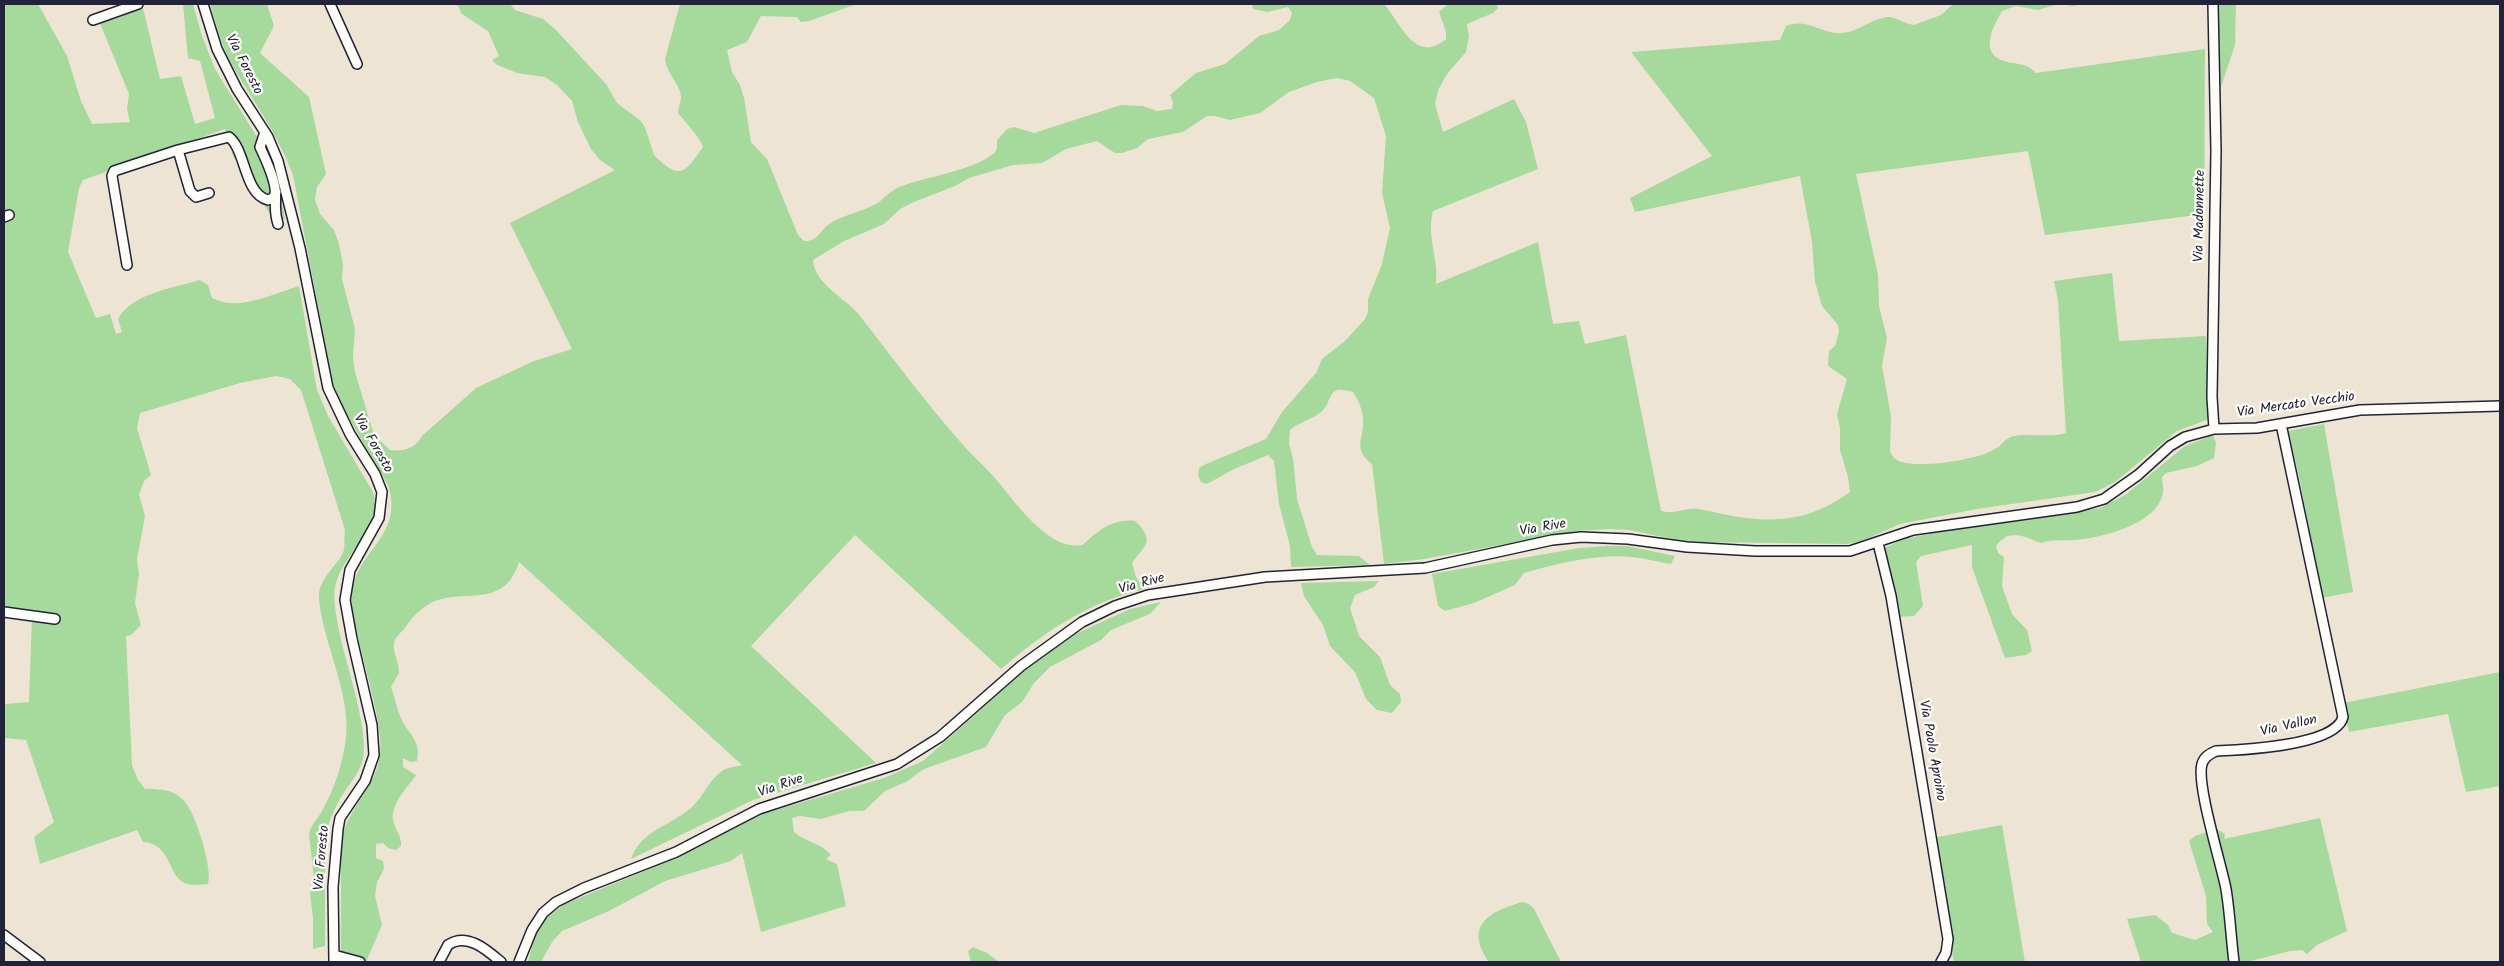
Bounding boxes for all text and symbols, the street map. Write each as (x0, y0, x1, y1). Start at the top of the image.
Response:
street label: Via Foresto (221, 32, 265, 98)
street label: Via Madonnette (2192, 170, 2210, 262)
street label: Via Mercato Vecchio (2236, 389, 2356, 423)
street label: Via Foresto (348, 412, 396, 476)
street label: Via Rive (1519, 517, 1567, 541)
street label: Via Rive (1117, 571, 1167, 599)
street label: Via Paolo Aproino (1914, 699, 1948, 803)
street label: Via Vallon (2259, 712, 2319, 742)
street label: Via Rive (756, 771, 806, 803)
street label: Via Foresto (312, 825, 334, 891)

